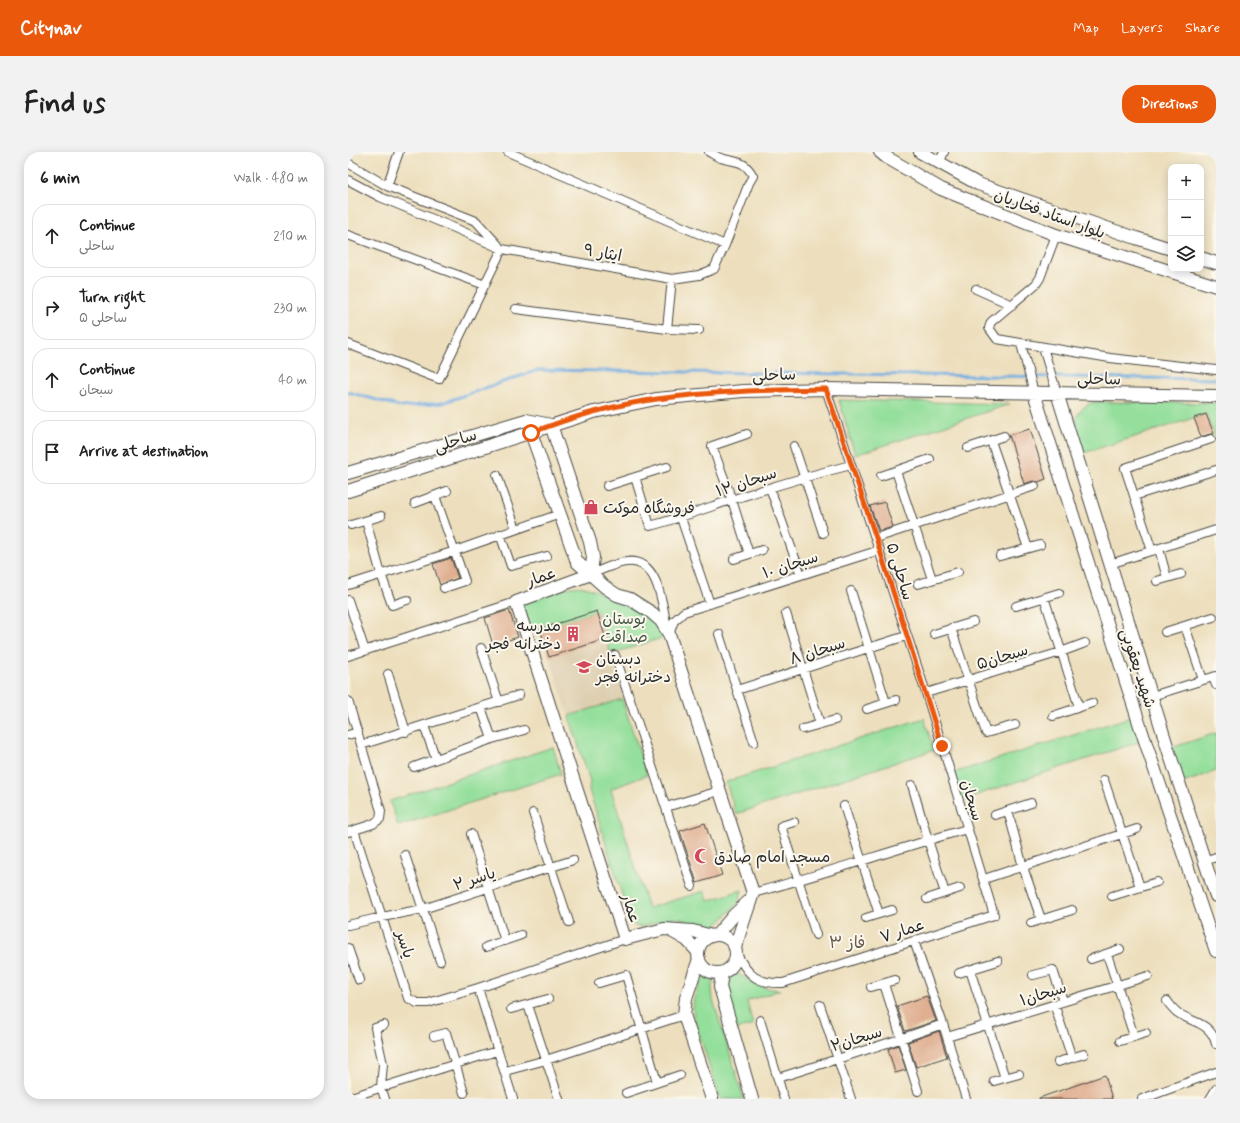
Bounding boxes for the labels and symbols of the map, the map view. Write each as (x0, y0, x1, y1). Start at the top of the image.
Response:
street label: بلوار استاد فخاریان (991, 185, 1108, 244)
street label: ایثار ۹ (582, 240, 623, 267)
street label: ساحلی (752, 364, 796, 387)
street label: ساحلی (1077, 369, 1121, 390)
route start (522, 424, 540, 442)
street label: ساحلی (431, 425, 480, 458)
street label: سبحان ۱۲ (713, 463, 780, 502)
shop icon: فروشگاه موکت (582, 498, 600, 516)
place label: فروشگاه موکت (603, 498, 695, 519)
street label: ساحلی ۵ (881, 540, 918, 603)
street label: سبحان ۱۰ (760, 547, 821, 584)
street label: عمار (523, 562, 559, 593)
park label: بوستان صداقت (600, 609, 648, 648)
place label: مدرسه دخترانه فجر (484, 616, 561, 655)
building icon: مدرسه دخترانه فجر (564, 625, 582, 643)
street label: شهید یعقوبی (1115, 626, 1160, 711)
street label: سبحان ۸ (787, 633, 848, 670)
street label: سبحان۵ (974, 640, 1031, 675)
place label: دبستان دخترانه فجر (594, 649, 671, 688)
school or university icon: دبستان دخترانه فجر (575, 658, 593, 676)
route end (933, 737, 951, 755)
street label: سبحان (955, 777, 988, 824)
mosque icon: مسجد امام صادق (693, 847, 711, 865)
place label: مسجد امام صادق (714, 847, 830, 869)
street label: یاسر ۲ (451, 863, 498, 896)
street label: عمار (616, 890, 645, 926)
street label: عمار ۷ (877, 914, 928, 949)
street label: یاسر (390, 926, 419, 961)
district label: فاز ۳ (829, 932, 865, 954)
street label: سبحان۱ (1017, 977, 1069, 1011)
street label: سبحان۲ (828, 1022, 885, 1057)

